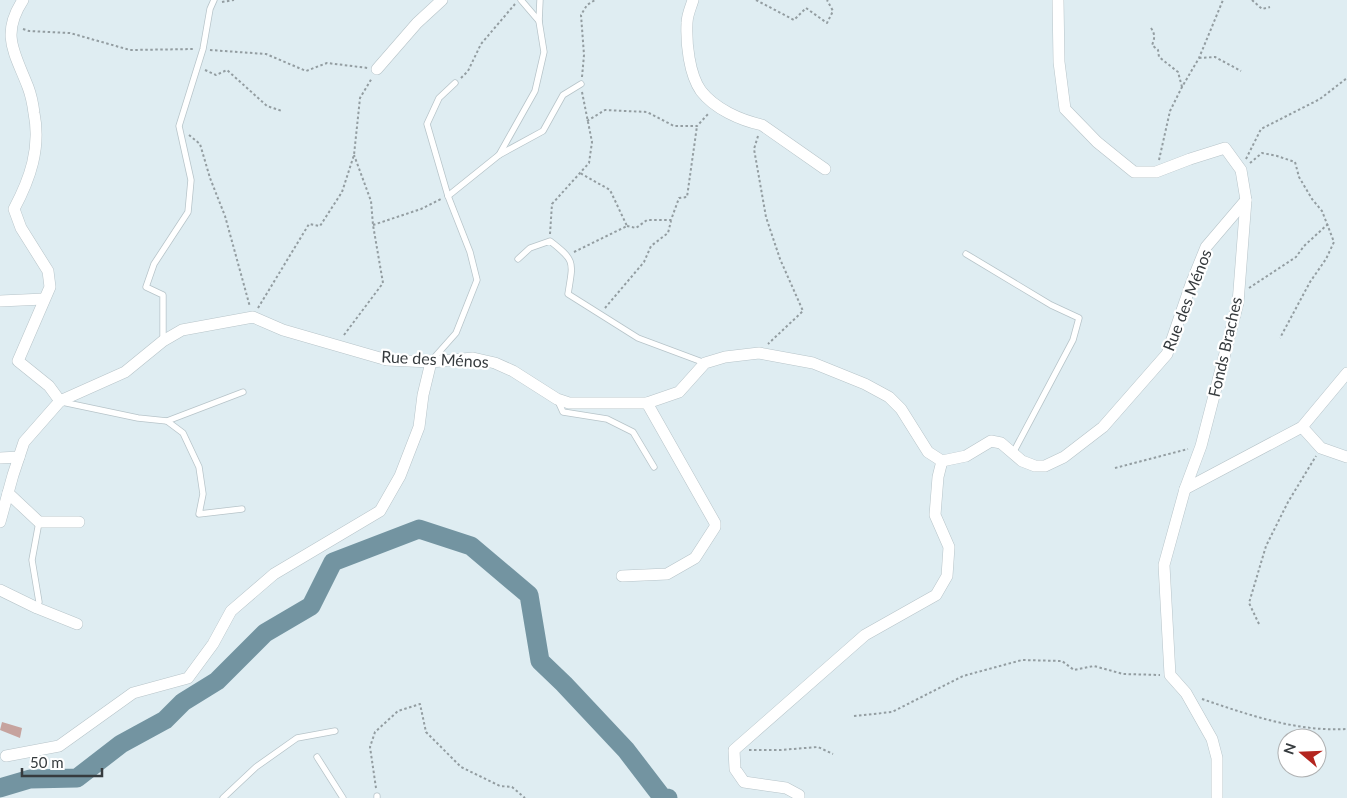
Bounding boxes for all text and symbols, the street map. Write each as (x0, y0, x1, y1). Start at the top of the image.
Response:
street label: Rue des Ménos (1158, 246, 1215, 353)
street label: Fonds Braches (1204, 295, 1245, 399)
street label: Rue des Ménos (381, 346, 489, 371)
north arrow (1277, 728, 1327, 778)
text: N (1279, 741, 1299, 756)
scale bar (22, 746, 102, 778)
text: 50 m (30, 753, 64, 771)

